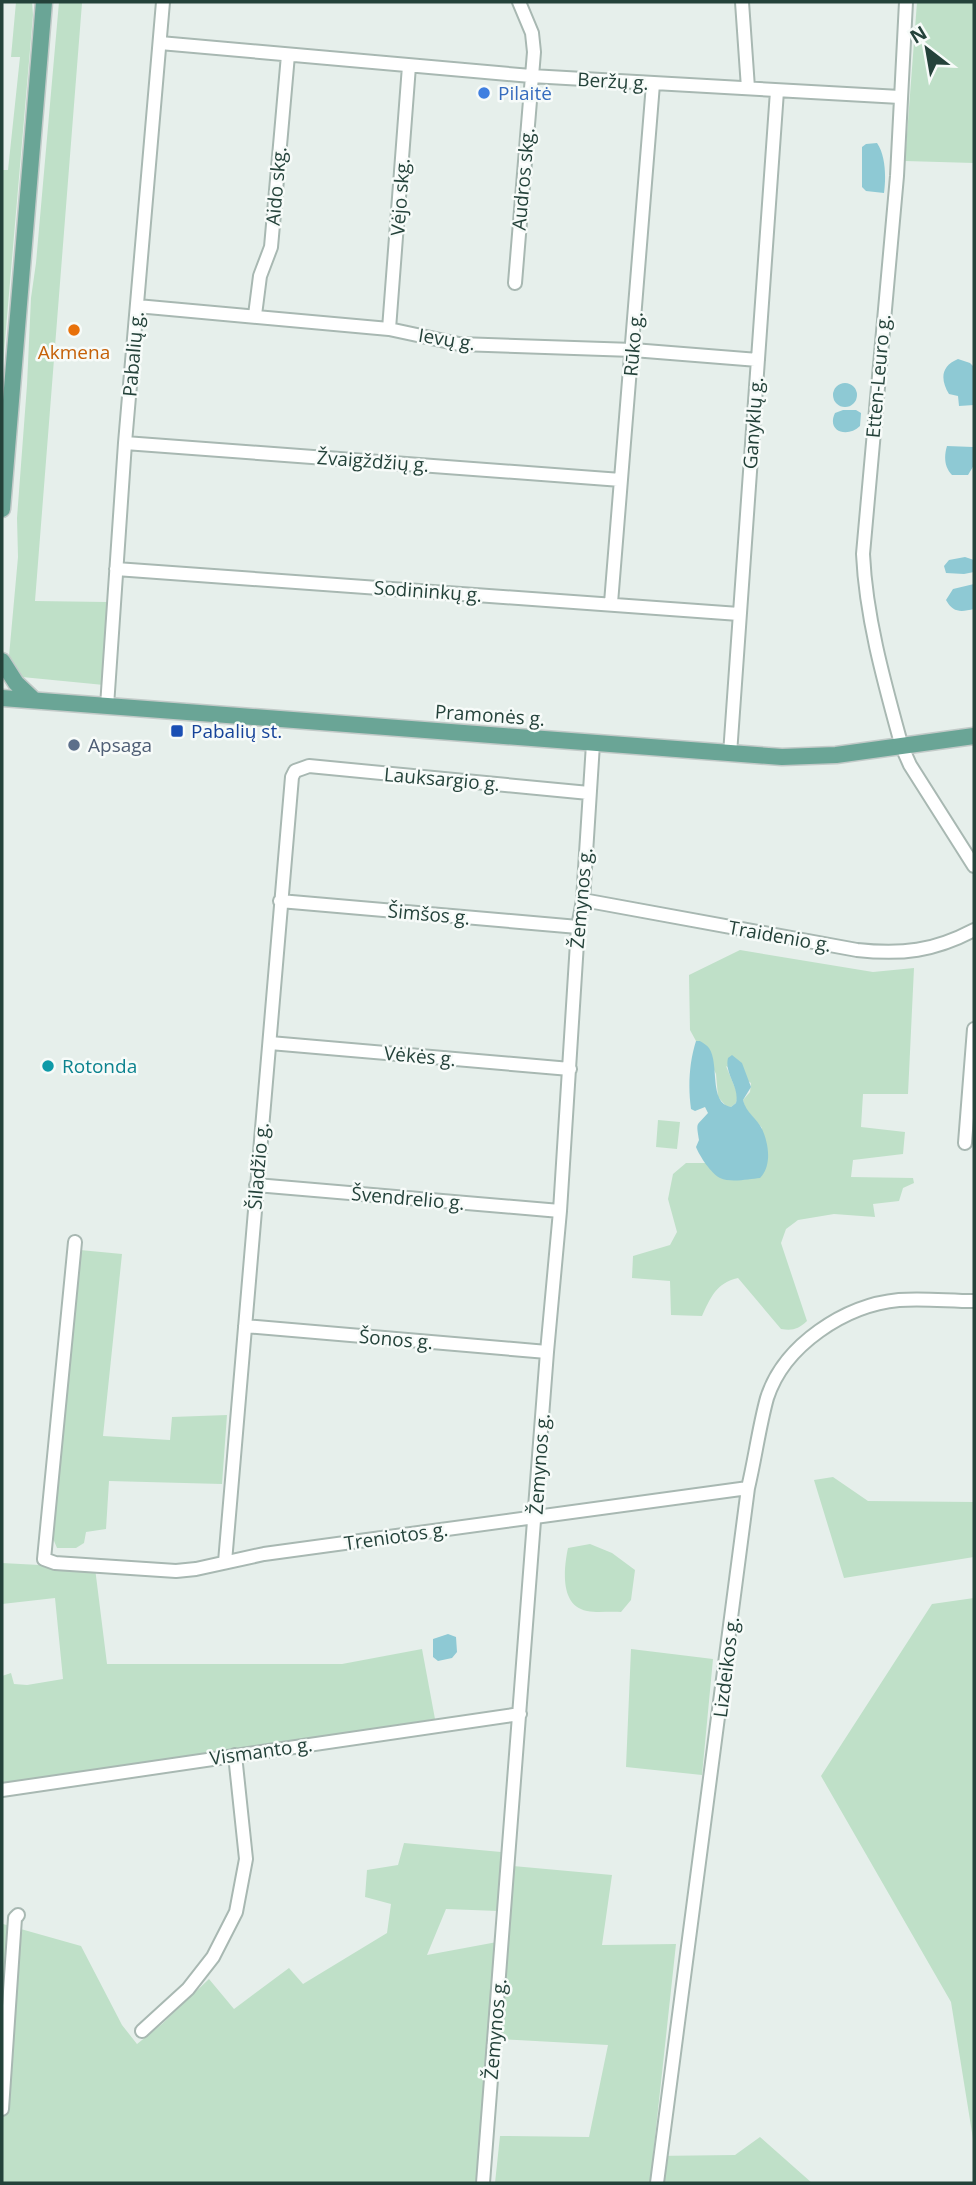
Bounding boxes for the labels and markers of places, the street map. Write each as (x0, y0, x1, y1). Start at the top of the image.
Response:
place label: Pilaitė (498, 80, 552, 106)
marker: Pilaitė (476, 85, 492, 101)
marker: Akmena (66, 322, 82, 338)
place label: Akmena (38, 339, 110, 365)
place label: Pabalių st. (191, 718, 282, 744)
marker: Pabalių st. (169, 723, 185, 739)
place label: Apsaga (88, 732, 152, 758)
marker: Apsaga (66, 737, 82, 753)
place label: Rotonda (62, 1053, 137, 1079)
marker: Rotonda (40, 1058, 56, 1074)

